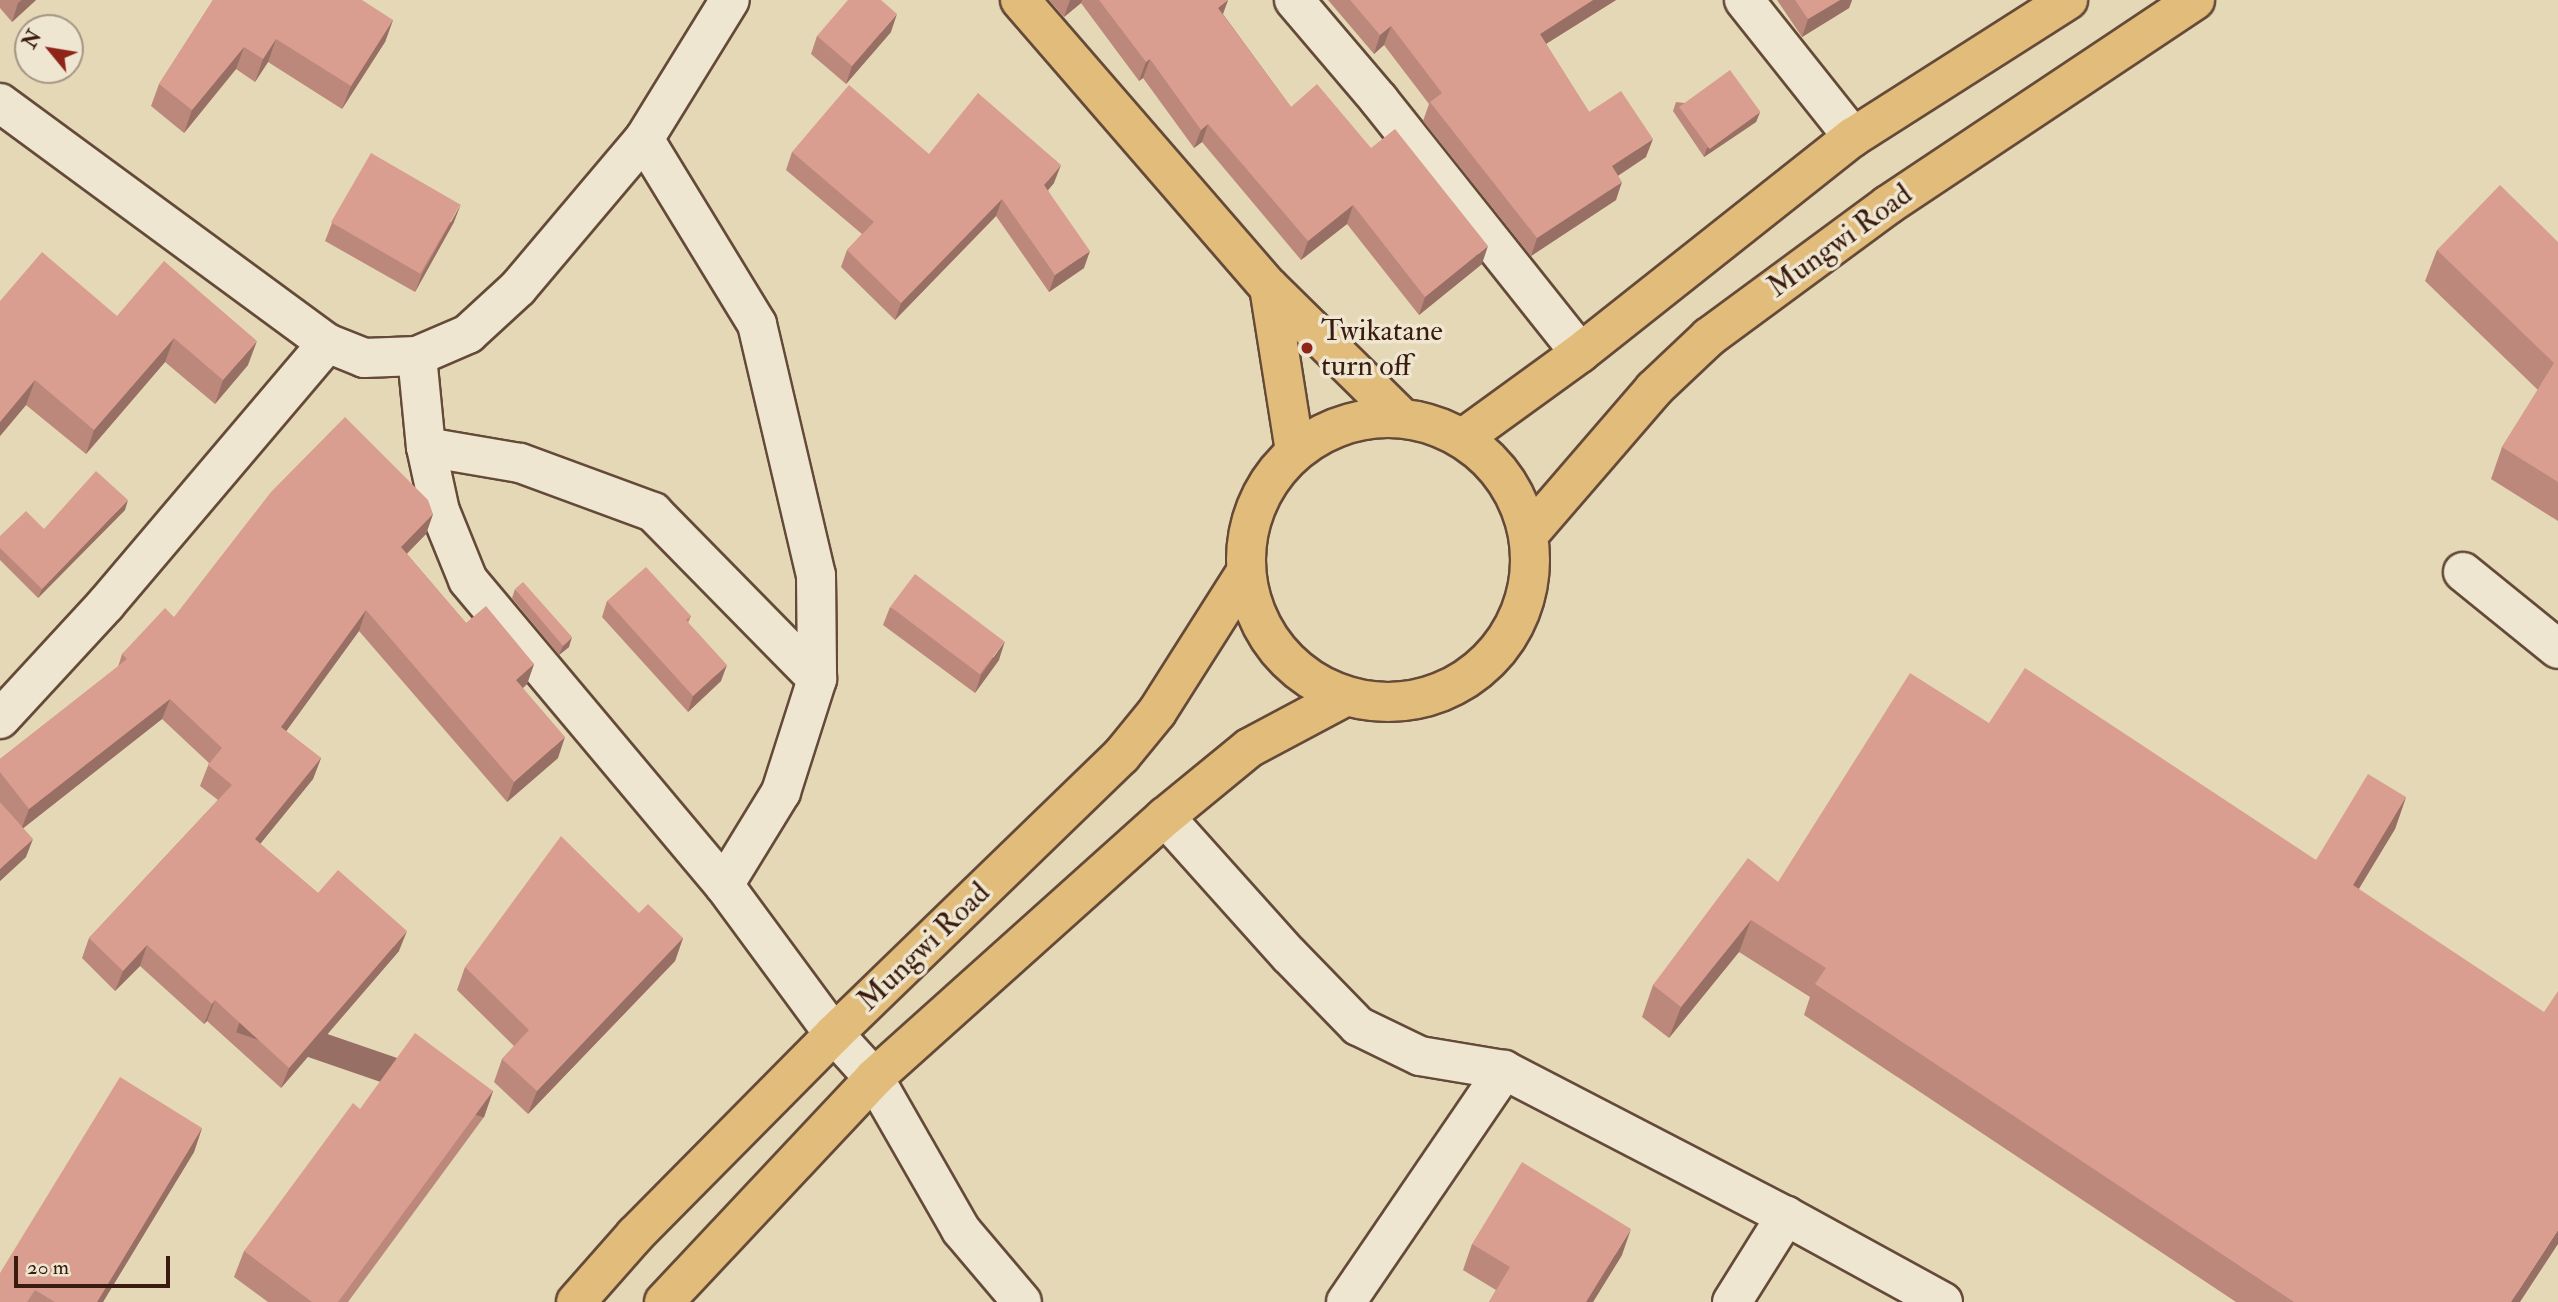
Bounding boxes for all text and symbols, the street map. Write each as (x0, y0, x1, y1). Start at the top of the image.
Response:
north arrow (14, 14, 84, 84)
text: N (18, 26, 47, 53)
street label: Mungwi Road (1761, 177, 1919, 305)
place label: Twikatane turn off (1321, 313, 1443, 384)
marker: Twikatane turn off (1299, 340, 1315, 356)
street label: Mungwi Road (850, 875, 998, 1019)
scale bar (18, 1242, 173, 1286)
text: 20 m (27, 1254, 69, 1281)

